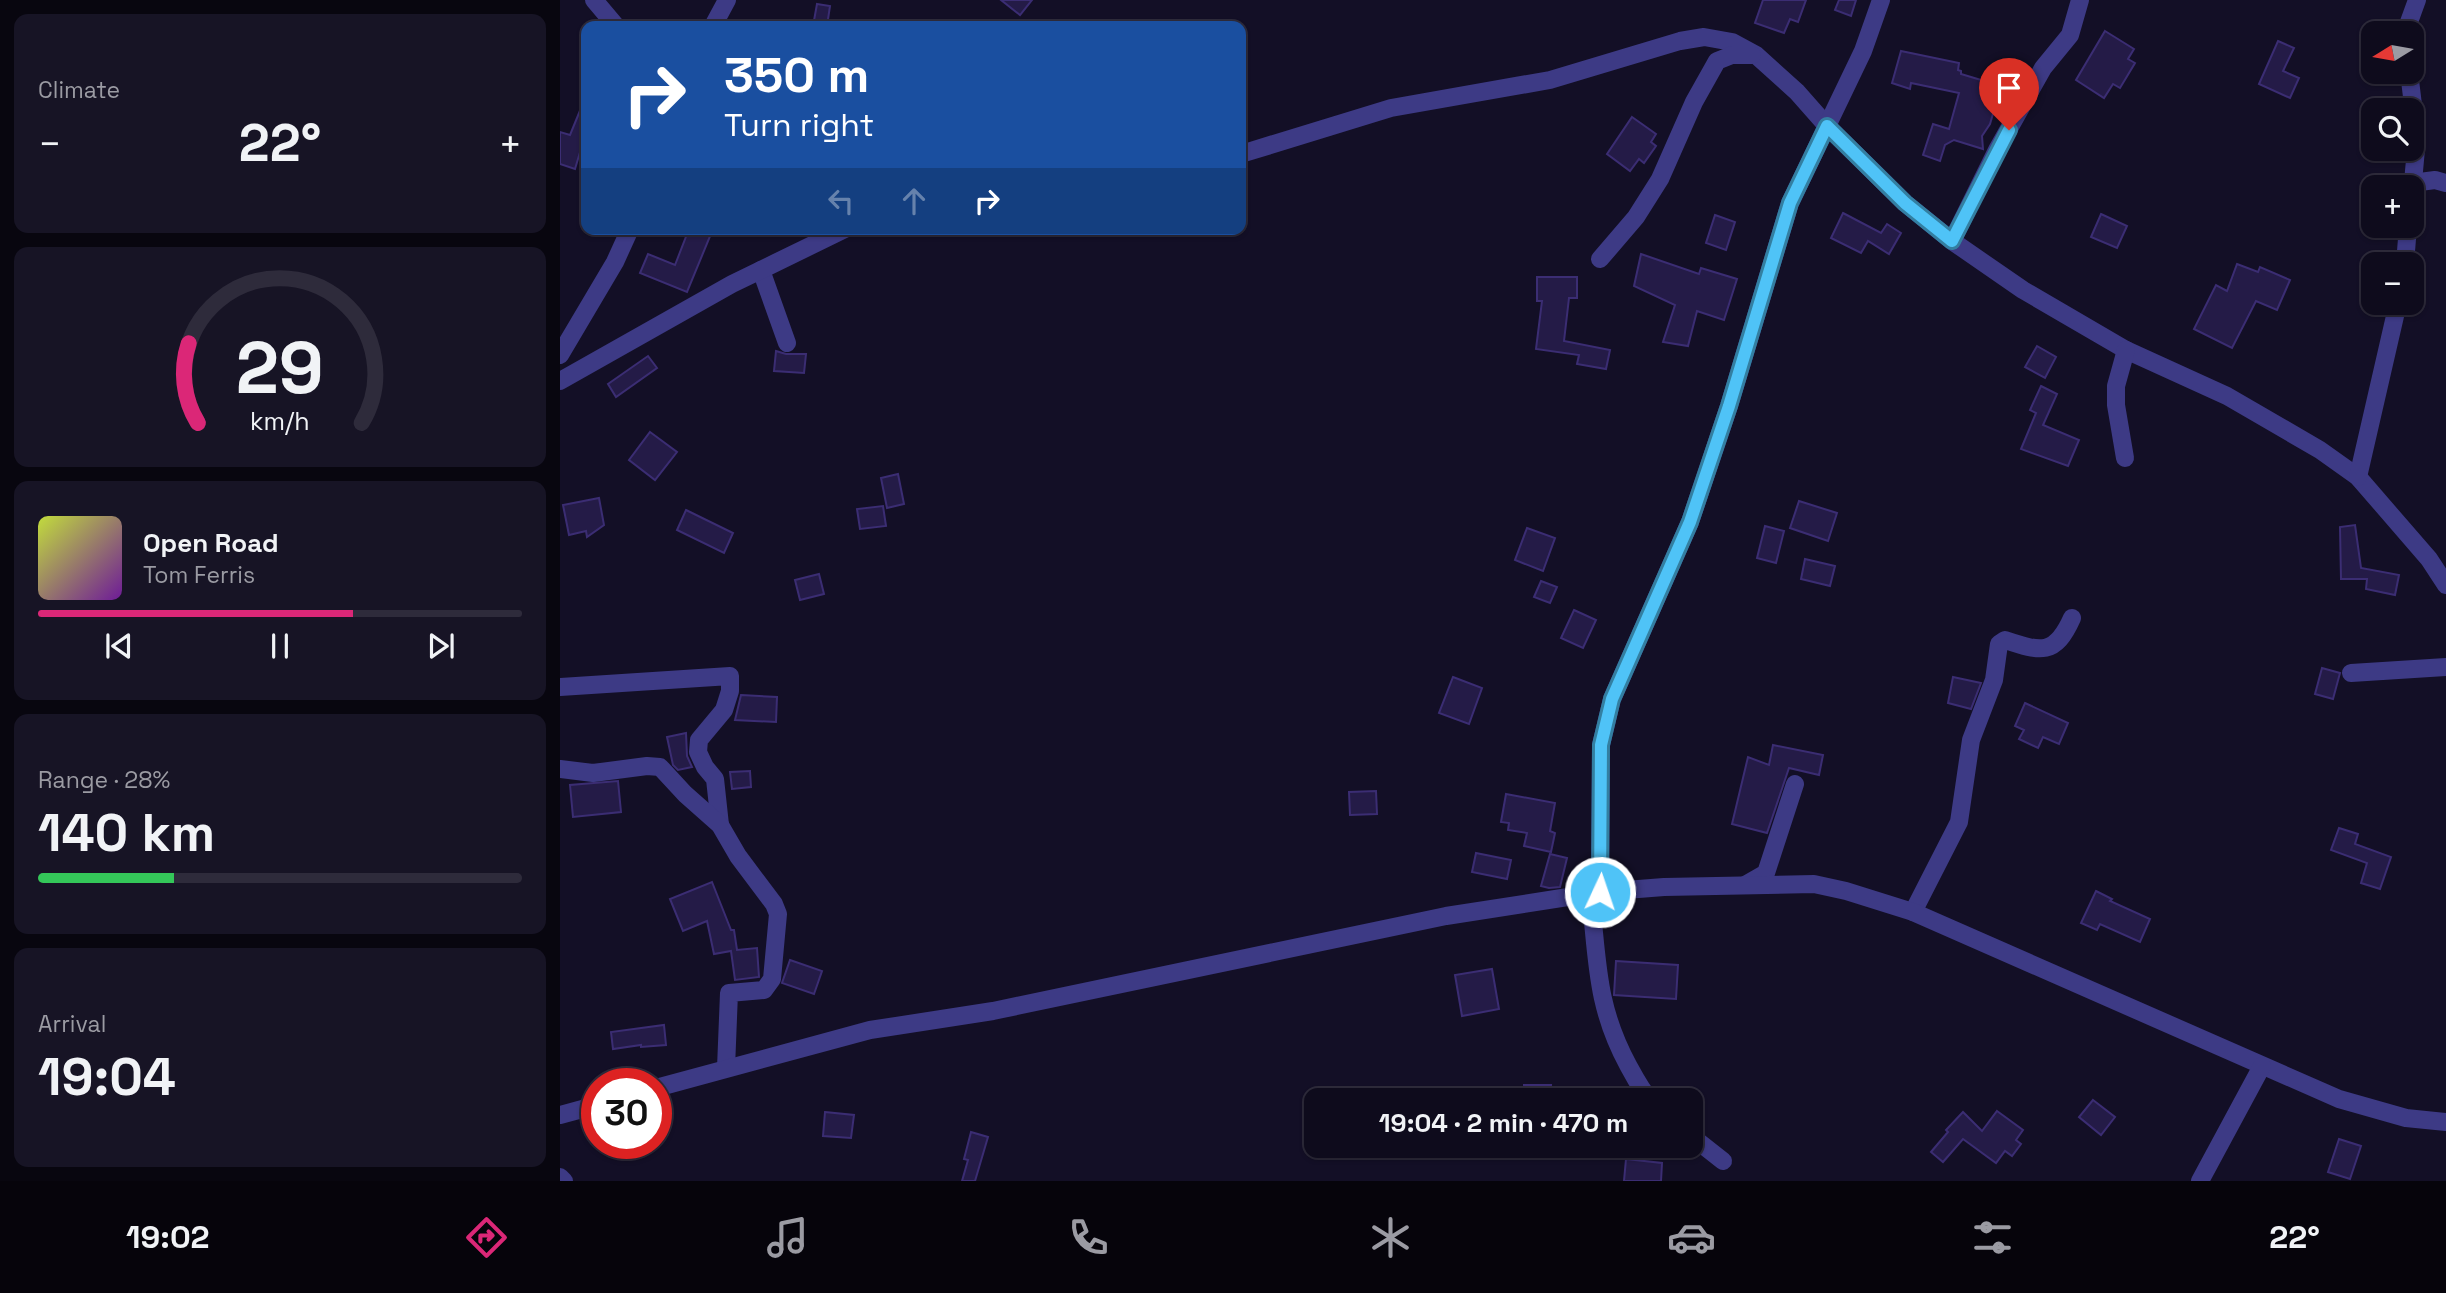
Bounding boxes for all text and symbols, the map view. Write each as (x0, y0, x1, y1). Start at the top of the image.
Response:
north arrow (2361, 21, 2424, 84)
map controls (2361, 21, 2424, 315)
text: 350 m (724, 44, 869, 106)
icon: right (609, 49, 700, 140)
pin (1979, 58, 2039, 130)
icon: arrive (1990, 69, 2028, 107)
text: Climate (38, 75, 120, 105)
button: search (2361, 98, 2424, 161)
text: Turn right (724, 105, 874, 145)
text: 22° (239, 110, 321, 176)
text: − (38, 120, 62, 168)
text: + (498, 120, 522, 168)
button: + (2361, 175, 2424, 238)
icon: left (822, 182, 860, 220)
icon: ahead (895, 182, 933, 220)
icon: right (968, 182, 1006, 220)
button: − (2361, 252, 2424, 315)
text: 29 (236, 322, 324, 415)
text: km/h (250, 405, 310, 437)
text: Open Road (143, 526, 279, 560)
text: Tom Ferris (143, 560, 255, 590)
icon: previous (100, 627, 138, 665)
icon: pause (261, 627, 299, 665)
icon: next (422, 627, 460, 665)
text: Range · 28% (38, 765, 170, 795)
text: 140 km (38, 800, 215, 866)
position arrow (1563, 855, 1637, 929)
text: Arrival (38, 1009, 106, 1039)
text: 19:04 (38, 1044, 176, 1110)
speed limit sign: 30 (581, 1068, 672, 1159)
text: 19:04 · 2 min · 470 m (1379, 1106, 1628, 1140)
icon: directions (462, 1213, 511, 1262)
icon: music (763, 1213, 812, 1262)
icon: phone (1064, 1213, 1113, 1262)
icon: climate (1366, 1213, 1415, 1262)
icon: car (1667, 1213, 1716, 1262)
icon: filters (1968, 1213, 2017, 1262)
text: 19:02 (126, 1217, 210, 1257)
text: 22° (2269, 1217, 2320, 1257)

